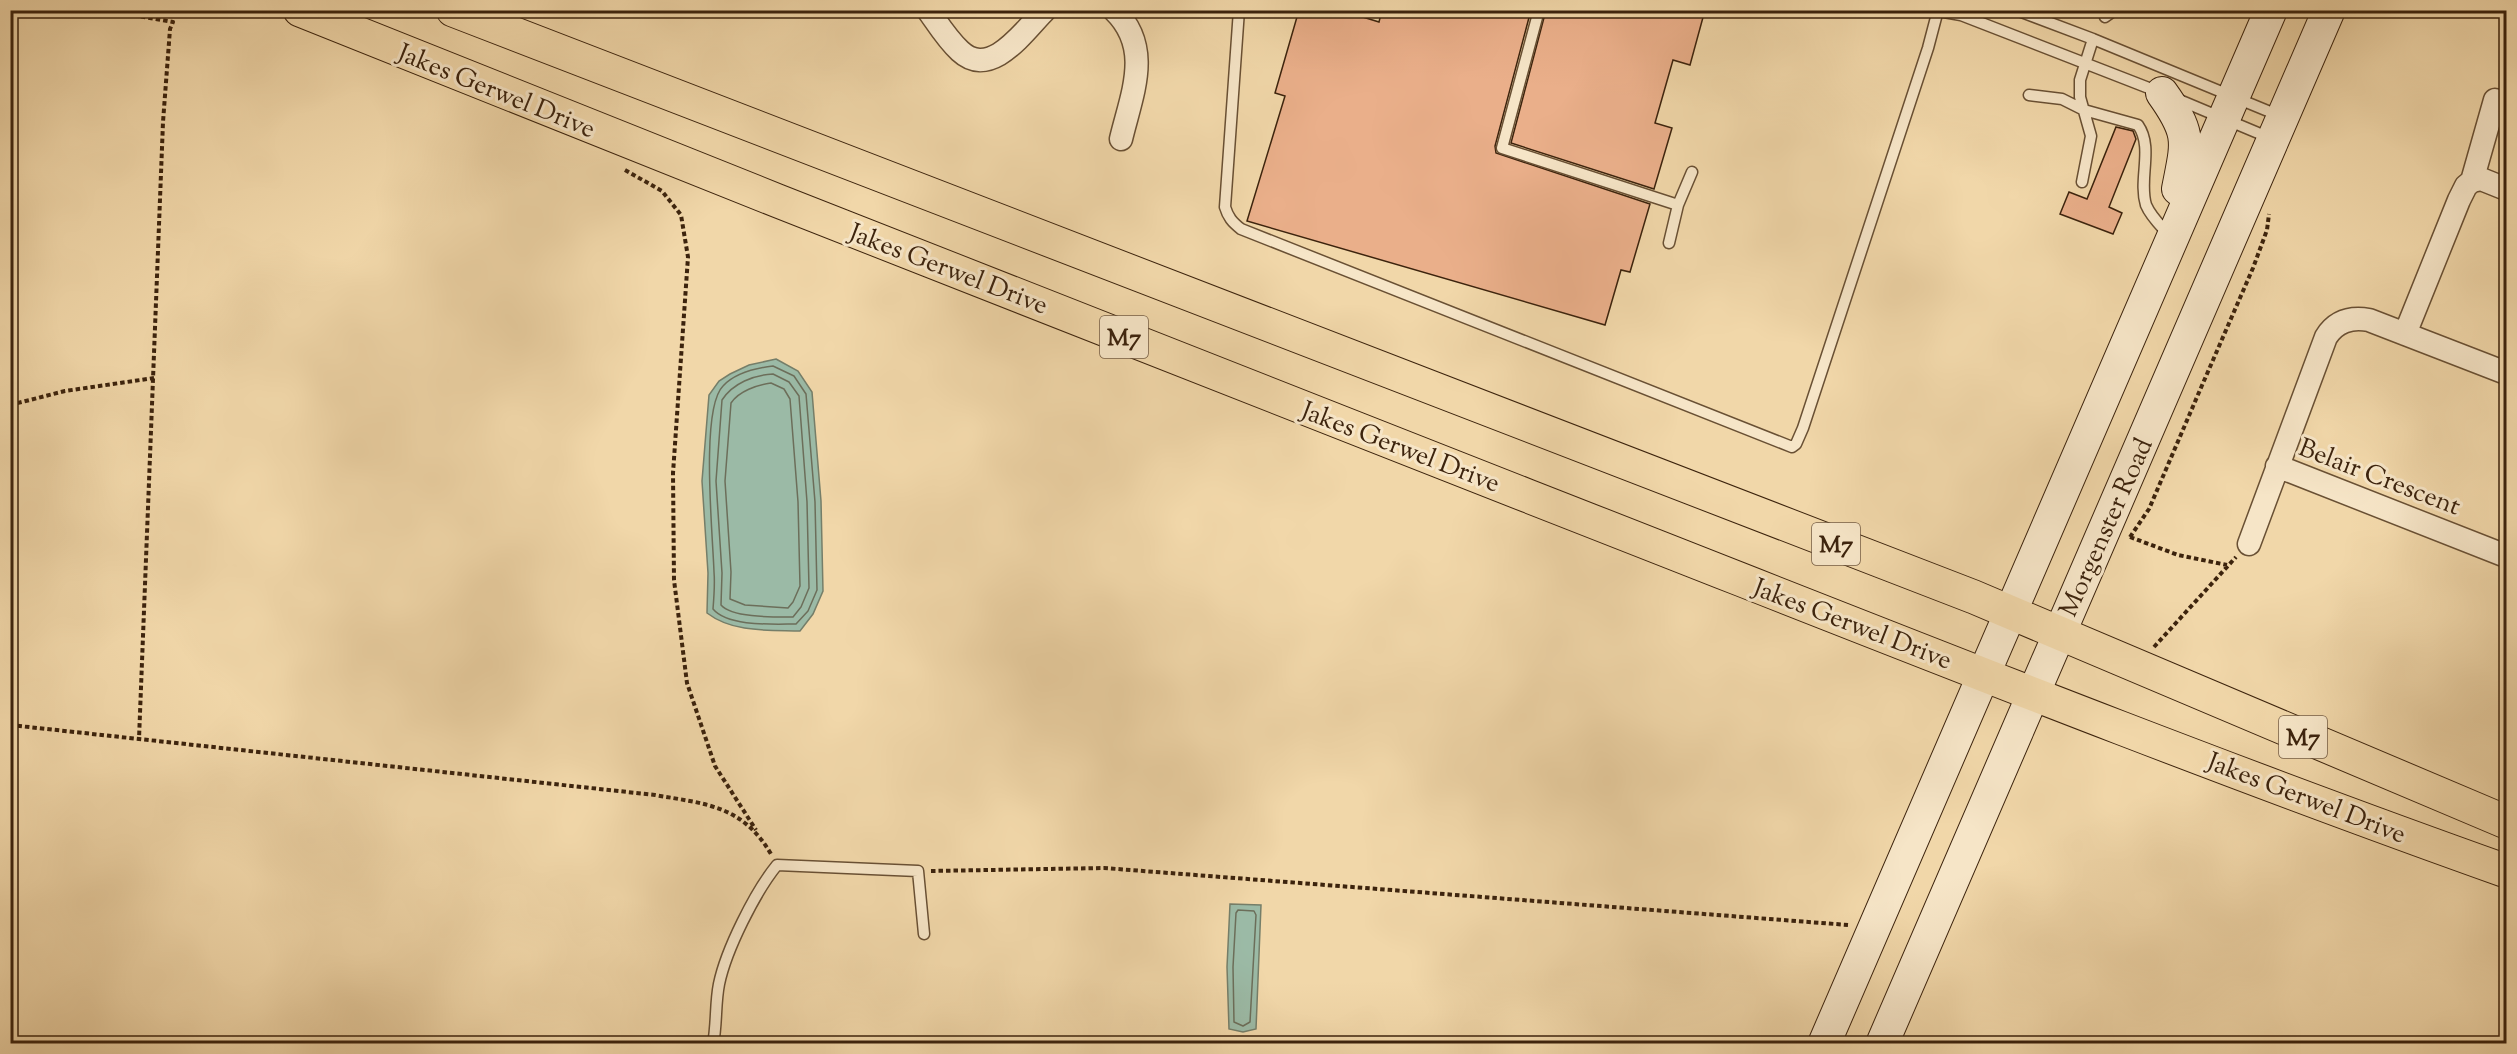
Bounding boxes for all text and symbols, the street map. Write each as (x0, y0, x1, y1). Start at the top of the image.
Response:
street label: Jakes Gerwel Drive (390, 35, 600, 149)
street label: Jakes Gerwel Drive (841, 215, 1053, 325)
road number: M7 (1100, 316, 1148, 358)
street label: Jakes Gerwel Drive (1293, 393, 1505, 503)
street label: Belair Crescent (2293, 430, 2466, 526)
street label: Morgenster Road (2051, 432, 2163, 623)
road number: M7 (1812, 523, 1860, 565)
street label: Jakes Gerwel Drive (1745, 570, 1957, 680)
road number: M7 (2279, 716, 2327, 758)
street label: Jakes Gerwel Drive (2199, 744, 2411, 854)

